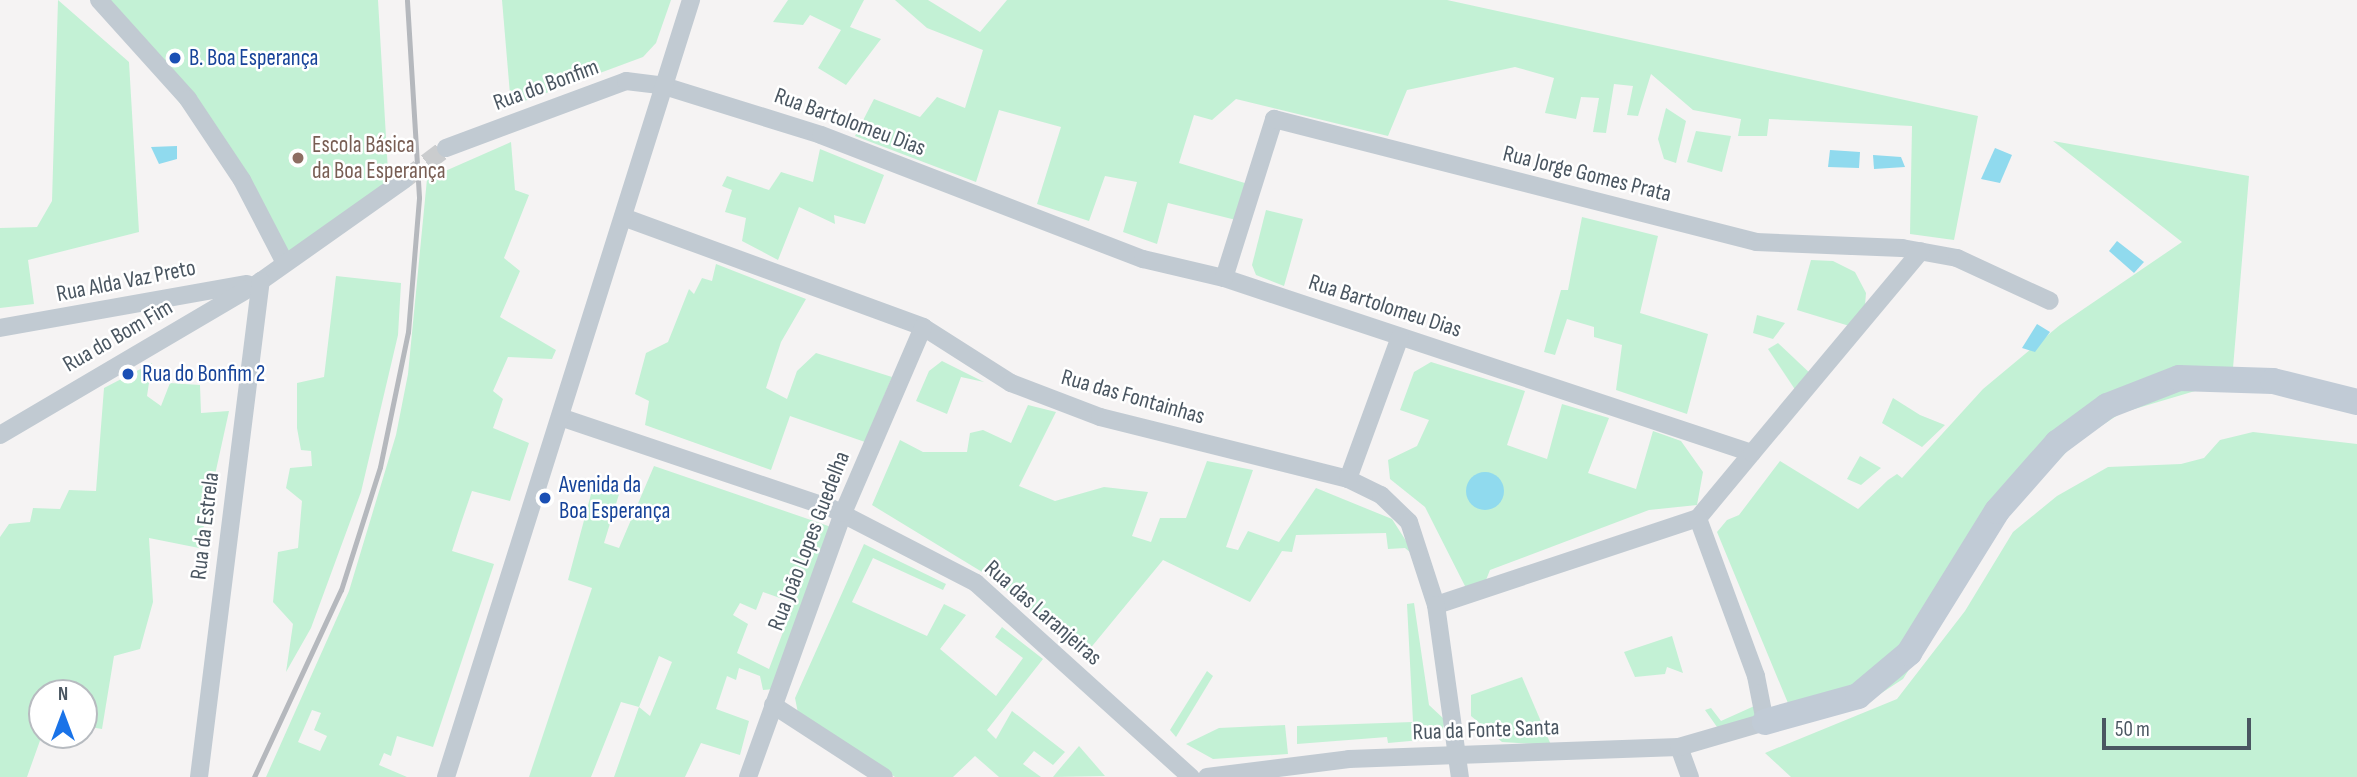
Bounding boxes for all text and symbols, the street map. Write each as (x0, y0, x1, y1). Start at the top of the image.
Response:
place label: B. Boa Esperança (189, 44, 318, 72)
marker: B. Boa Esperança (167, 50, 183, 66)
street label: Rua do Bonfim (490, 53, 602, 117)
street label: Rua Bartolomeu Dias (771, 82, 929, 162)
place label: Escola Básica da Boa Esperança (312, 131, 446, 185)
street label: Rua Jorge Gomes Prata (1500, 140, 1674, 208)
marker: Escola Básica da Boa Esperança (290, 150, 306, 166)
street label: Rua Alda Vaz Preto (54, 254, 198, 308)
street label: Rua Bartolomeu Dias (1305, 268, 1465, 344)
street label: Rua do Bom Fim (58, 294, 178, 378)
place label: Rua do Bonfim 2 (142, 360, 265, 388)
street label: Rua das Fontainhas (1058, 363, 1208, 431)
marker: Rua do Bonfim 2 (120, 366, 136, 382)
street label: Rua João Lopes Guedelha (762, 447, 856, 635)
street label: Rua da Estrela (185, 471, 225, 581)
place label: Avenida da Boa Esperança (559, 471, 670, 525)
marker: Avenida da Boa Esperança (537, 490, 553, 506)
street label: Rua das Laranjeiras (979, 555, 1107, 671)
north arrow (28, 679, 98, 749)
text: N (58, 683, 68, 706)
scale bar (2105, 704, 2254, 748)
street label: Rua da Fonte Santa (1412, 714, 1560, 746)
text: 50 m (2115, 717, 2150, 742)

